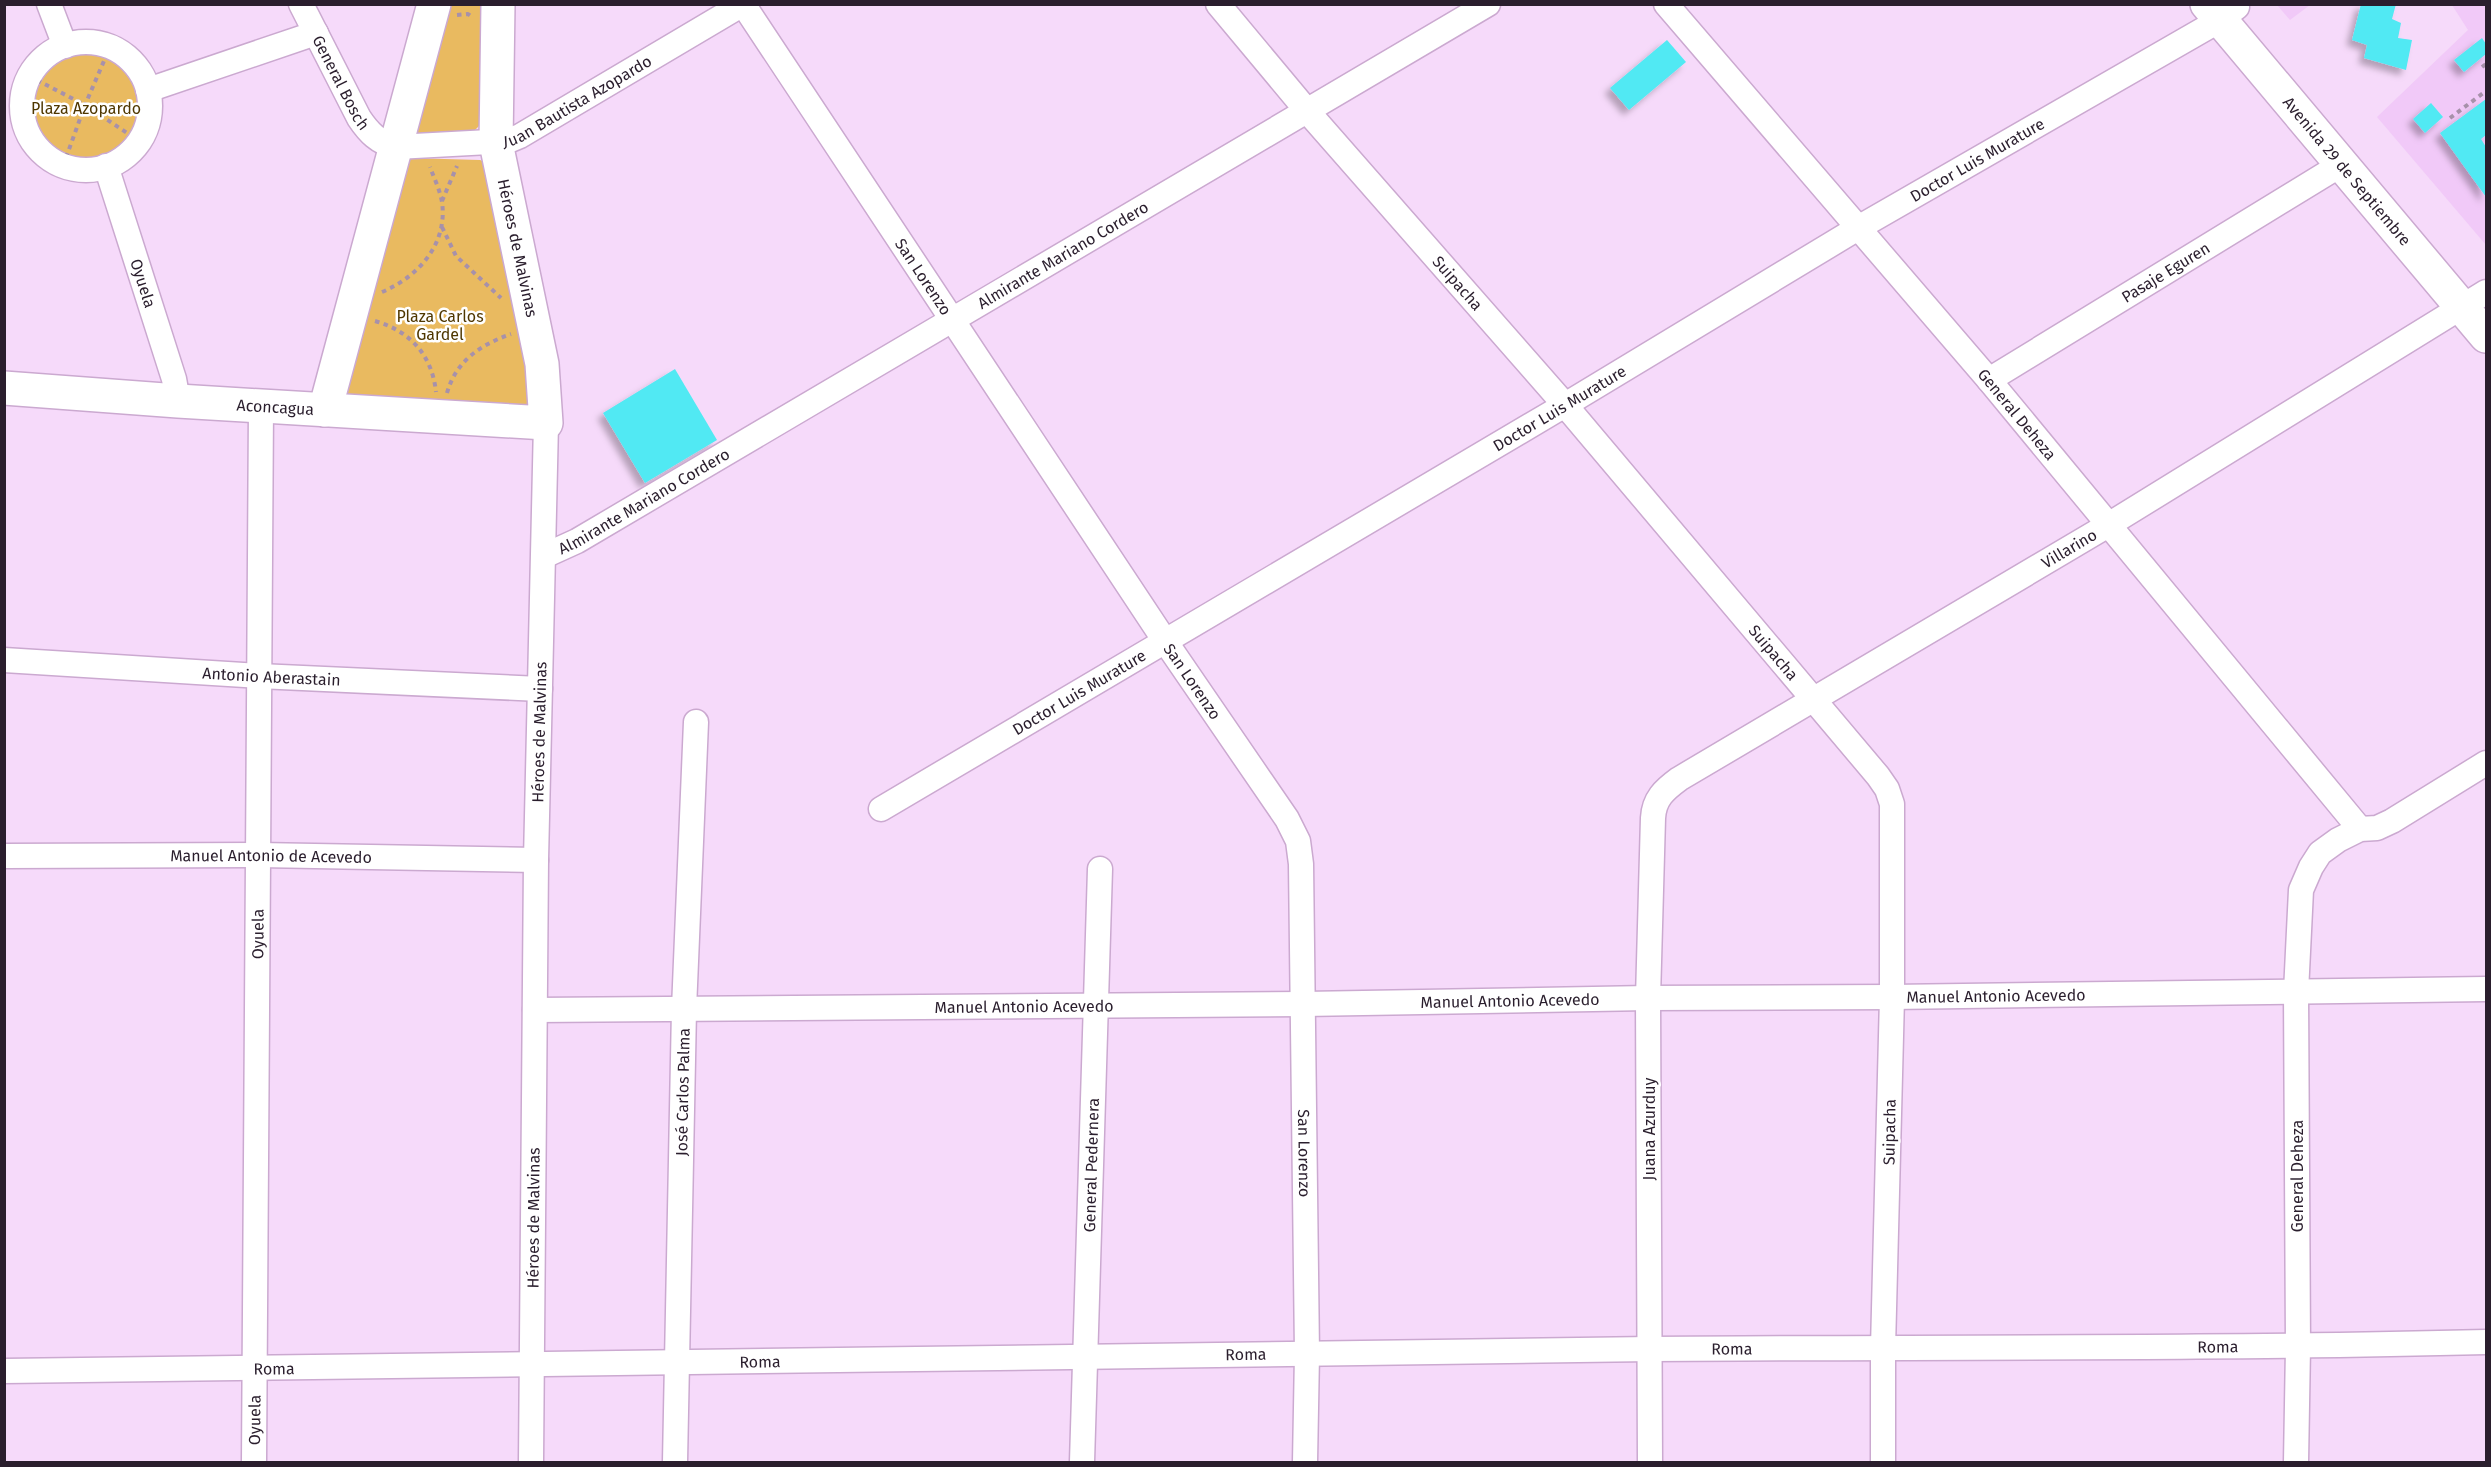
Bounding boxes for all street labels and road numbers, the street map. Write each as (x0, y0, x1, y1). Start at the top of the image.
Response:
street label: General Bosch (308, 32, 373, 134)
street label: Juan Bautista Azopardo (503, 51, 655, 151)
street label: Avenida 29 de Septiembre (2279, 93, 2415, 250)
street label: Doctor Luis Murature (1907, 114, 2048, 206)
street label: Héroes de Malvinas (494, 177, 541, 319)
street label: Almirante Mariano Cordero (974, 197, 1152, 313)
street label: San Lorenzo (891, 235, 955, 319)
street label: Pasaje Eguren (2118, 238, 2213, 307)
street label: Suipacha (1429, 252, 1487, 315)
street label: Oyuela (126, 256, 160, 310)
street label: Doctor Luis Murature (1490, 361, 1630, 455)
street label: General Deheza (1974, 365, 2060, 464)
street label: Aconcagua (236, 396, 315, 419)
street label: Almirante Mariano Cordero (555, 444, 733, 558)
street label: Villarino (2038, 525, 2100, 572)
street label: Suipacha (1745, 621, 1802, 684)
street label: San Lorenzo (1159, 640, 1225, 723)
street label: Doctor Luis Murature (1009, 646, 1149, 739)
street label: Héroes de Malvinas (528, 661, 551, 803)
street label: Antonio Aberastain (202, 663, 341, 690)
street label: Manuel Antonio de Acevedo (170, 846, 372, 867)
street label: Oyuela (248, 909, 268, 959)
street label: Manuel Antonio Acevedo (1906, 985, 2086, 1007)
street label: Manuel Antonio Acevedo (1420, 990, 1600, 1012)
street label: Manuel Antonio Acevedo (934, 996, 1114, 1017)
street label: José Carlos Palma (672, 1028, 694, 1156)
street label: Juana Azurduy (1640, 1077, 1659, 1180)
street label: General Pedernera (1080, 1098, 1103, 1233)
street label: Suipacha (1879, 1099, 1900, 1165)
street label: San Lorenzo (1294, 1109, 1314, 1197)
street label: General Deheza (2288, 1120, 2307, 1232)
street label: Héroes de Malvinas (523, 1147, 544, 1289)
street label: Roma (2197, 1337, 2239, 1357)
street label: Roma (1711, 1339, 1752, 1359)
street label: Roma (1225, 1345, 1267, 1364)
street label: Roma (739, 1352, 781, 1372)
street label: Roma (253, 1359, 295, 1379)
street label: Oyuela (245, 1395, 264, 1445)

